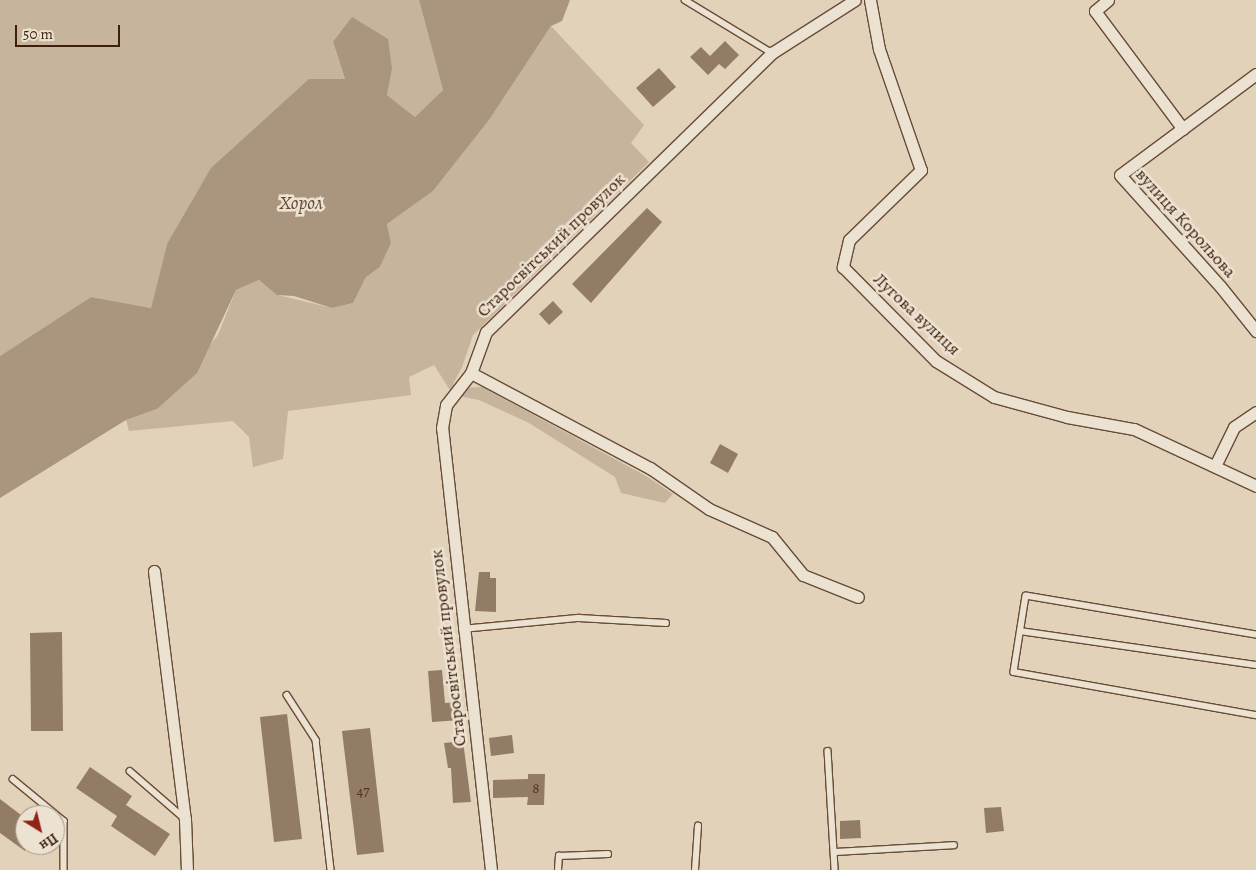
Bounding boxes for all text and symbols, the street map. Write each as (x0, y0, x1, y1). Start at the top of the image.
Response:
scale bar (18, 15, 122, 47)
text: 50 m (23, 24, 53, 44)
street label: вулиця Корольова (1131, 164, 1241, 282)
street label: Старосвітський провулок (472, 168, 630, 322)
water label: Хорол (279, 193, 323, 215)
street label: Лугова вулиця (869, 268, 965, 360)
street label: Старосвітський провулок (425, 548, 471, 748)
house number: 8 (532, 780, 540, 798)
house number: 47 (356, 783, 370, 801)
north arrow (15, 805, 65, 855)
text: Пн (36, 829, 62, 855)

